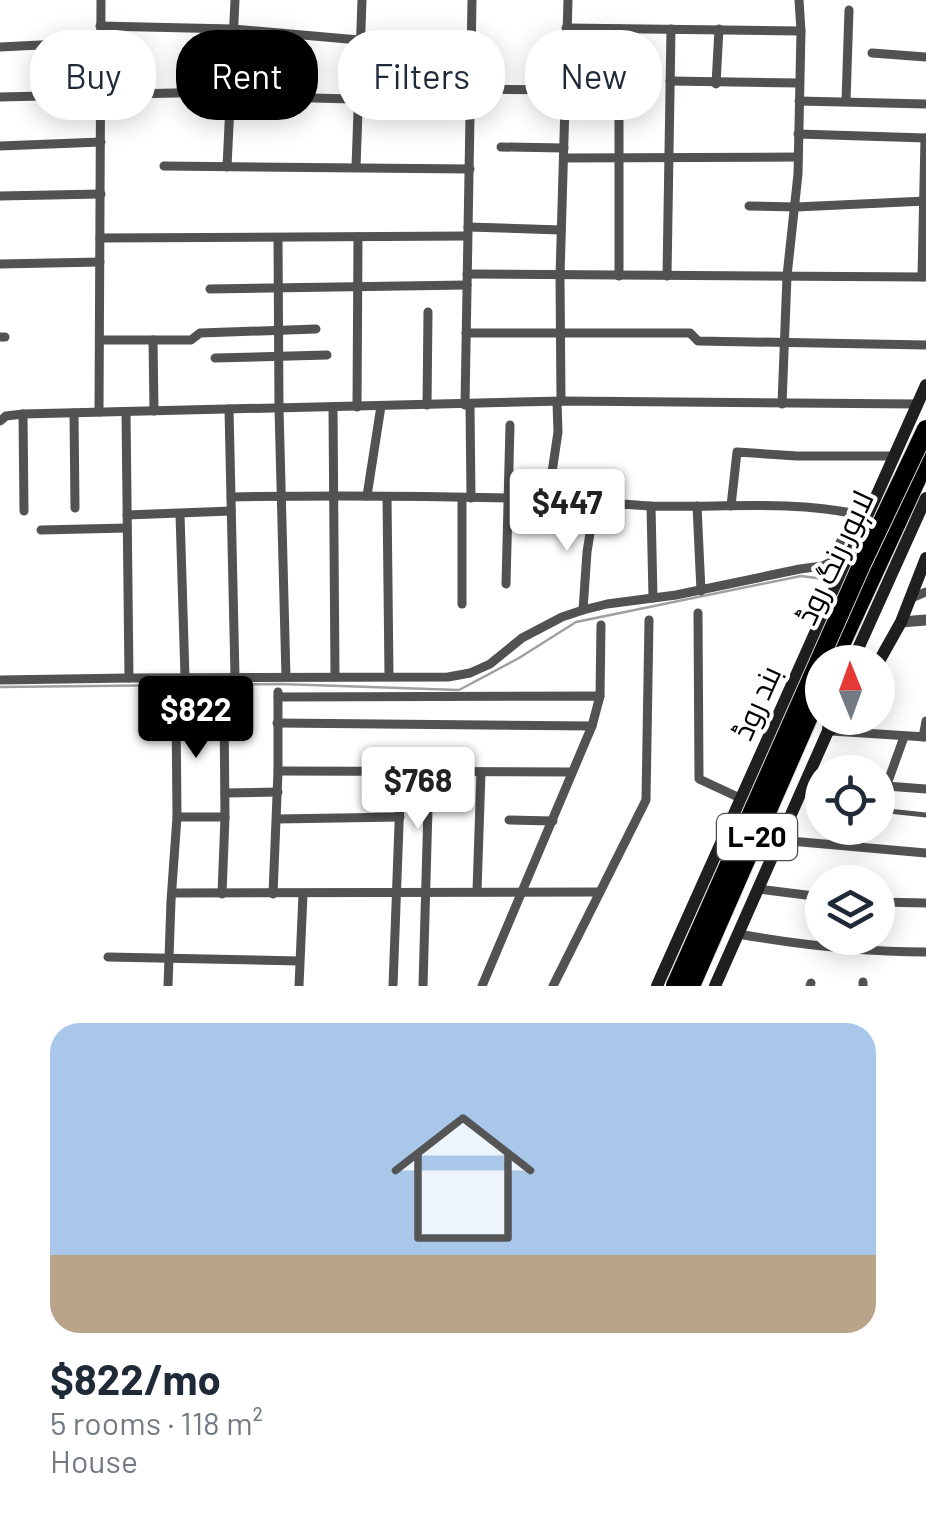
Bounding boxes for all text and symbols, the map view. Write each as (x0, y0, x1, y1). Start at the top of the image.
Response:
chip: Buy (30, 30, 156, 120)
chip: Rent (176, 30, 318, 120)
chip: Filters (338, 30, 505, 120)
chip: New (525, 30, 662, 120)
pin: $447 (508, 469, 626, 554)
text: $447 (532, 482, 602, 520)
street label: لاہور رنگ روڈ (787, 484, 883, 631)
north arrow (805, 645, 895, 735)
map controls (805, 645, 895, 955)
street label: بند روڈ (723, 659, 788, 745)
pin: $822 (137, 676, 255, 761)
text: $822 (160, 689, 232, 727)
pin: $768 (359, 747, 477, 832)
button: locate (805, 755, 895, 845)
text: $768 (384, 760, 452, 798)
road number: L-20 (717, 814, 797, 860)
button: layers (805, 865, 895, 955)
icon: home (373, 1088, 553, 1268)
text: $822/mo (50, 1353, 221, 1403)
text: 5 rooms · 118 m² (50, 1403, 263, 1441)
text: House (50, 1441, 138, 1479)

